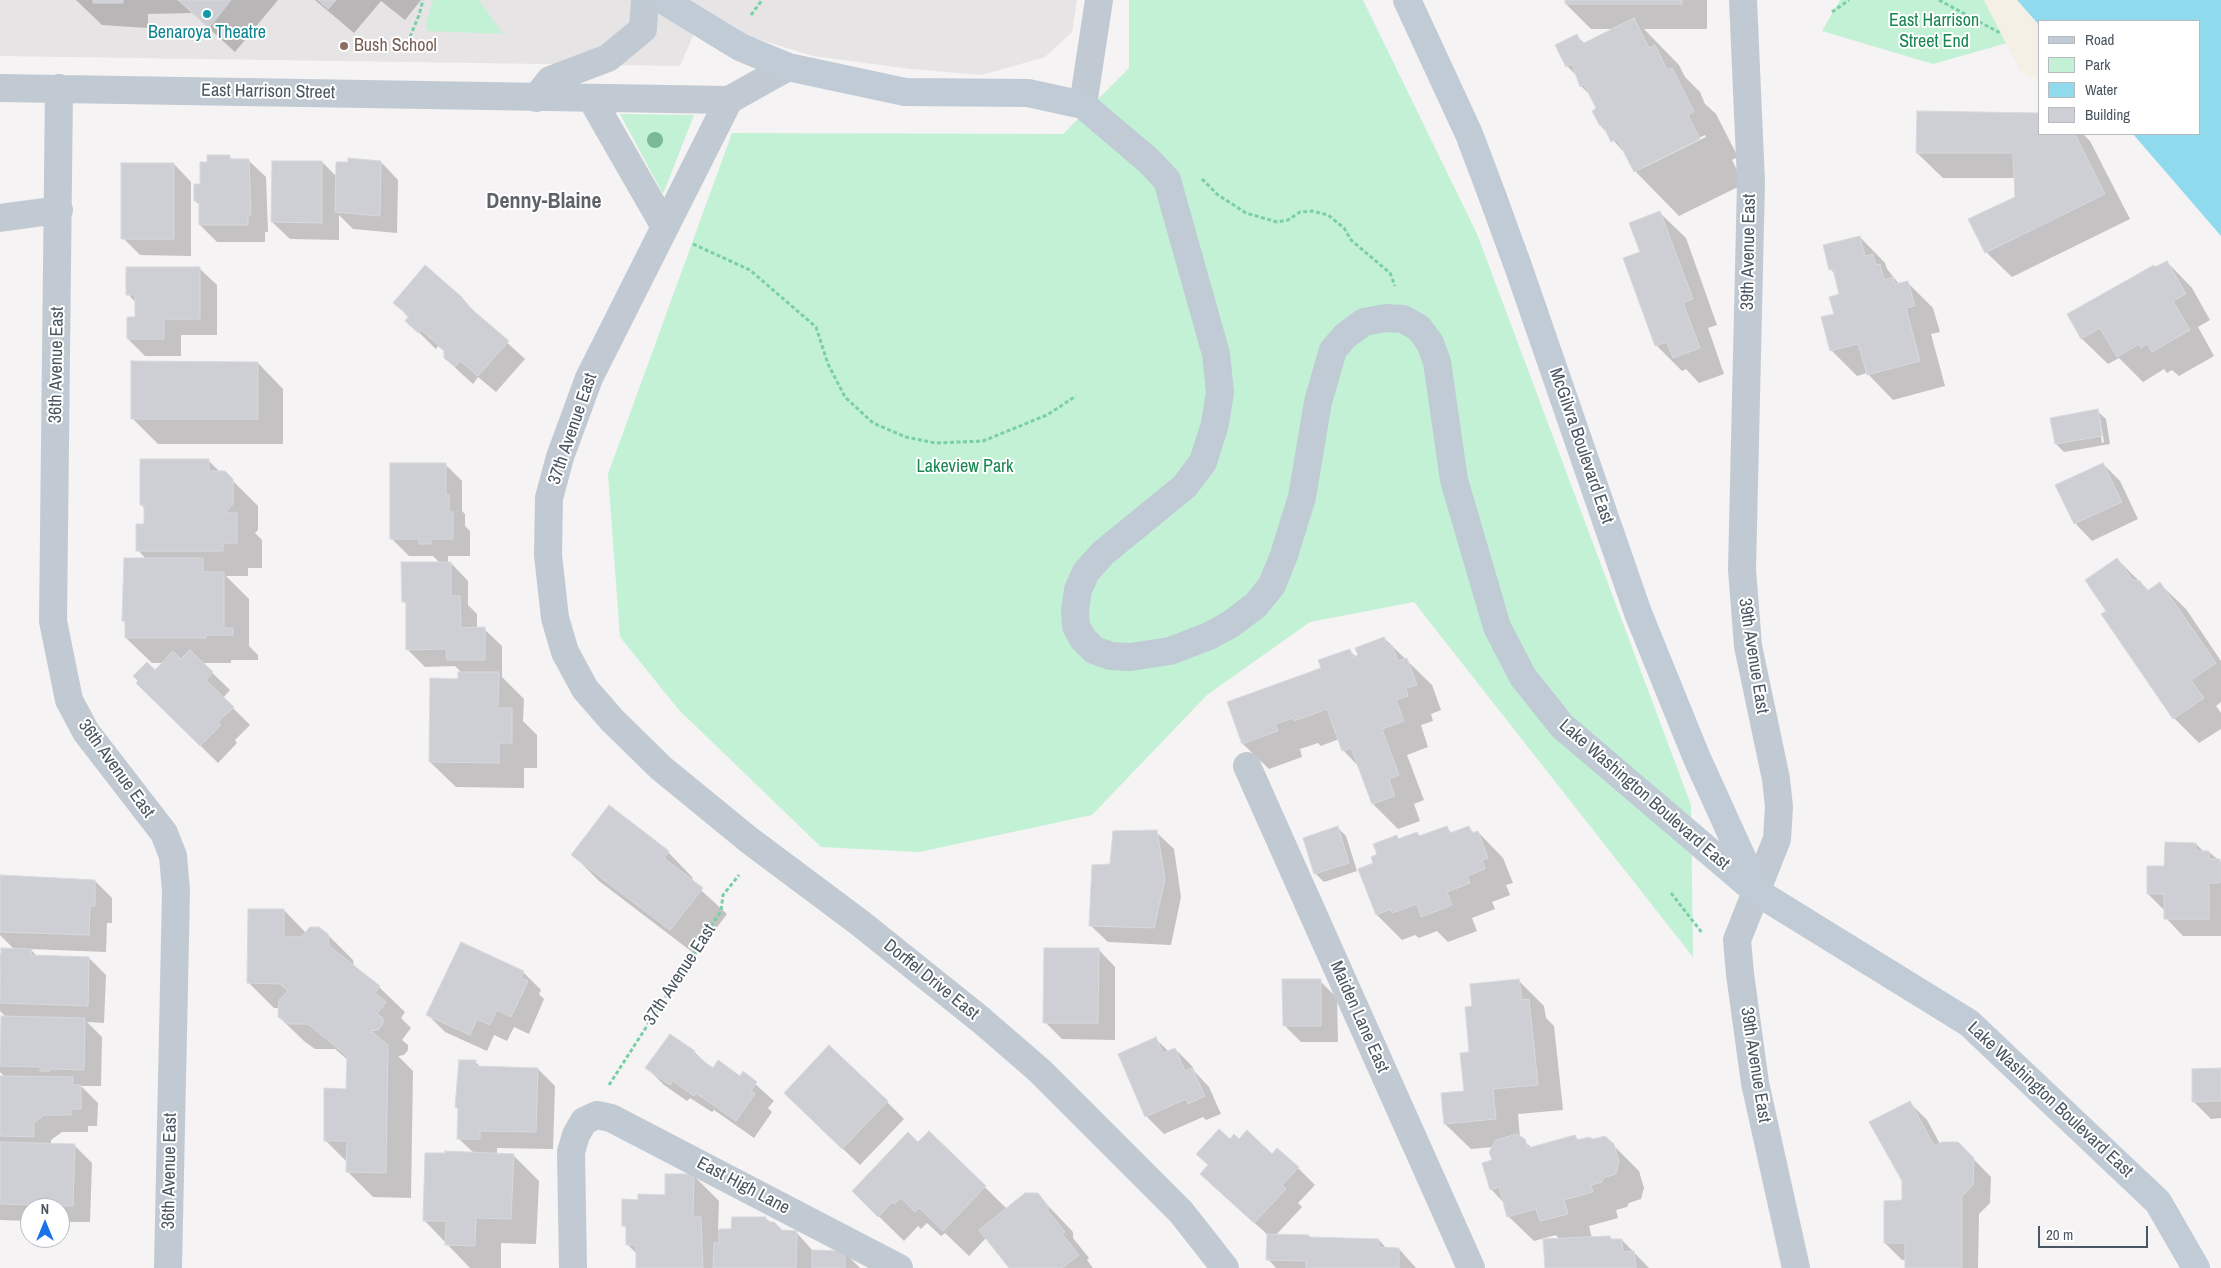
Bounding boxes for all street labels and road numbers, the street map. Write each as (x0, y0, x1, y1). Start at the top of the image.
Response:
street label: East Harrison Street (201, 80, 335, 104)
street label: 39th Avenue East (1737, 194, 1761, 310)
street label: 36th Avenue East (45, 307, 69, 423)
street label: McGilvra Boulevard East (1544, 365, 1618, 527)
street label: 37th Avenue East (544, 371, 602, 487)
street label: 39th Avenue East (1733, 597, 1773, 715)
street label: Lake Washington Boulevard East (1554, 715, 1734, 875)
street label: 36th Avenue East (73, 716, 159, 822)
street label: 37th Avenue East (639, 920, 721, 1030)
street label: Dorffel Drive East (879, 935, 983, 1025)
street label: Maiden Lane East (1325, 958, 1393, 1076)
street label: 39th Avenue East (1735, 1006, 1775, 1124)
street label: Lake Washington Boulevard East (1963, 1018, 2137, 1182)
street label: 36th Avenue East (158, 1113, 182, 1229)
street label: East High Lane (693, 1153, 793, 1219)

